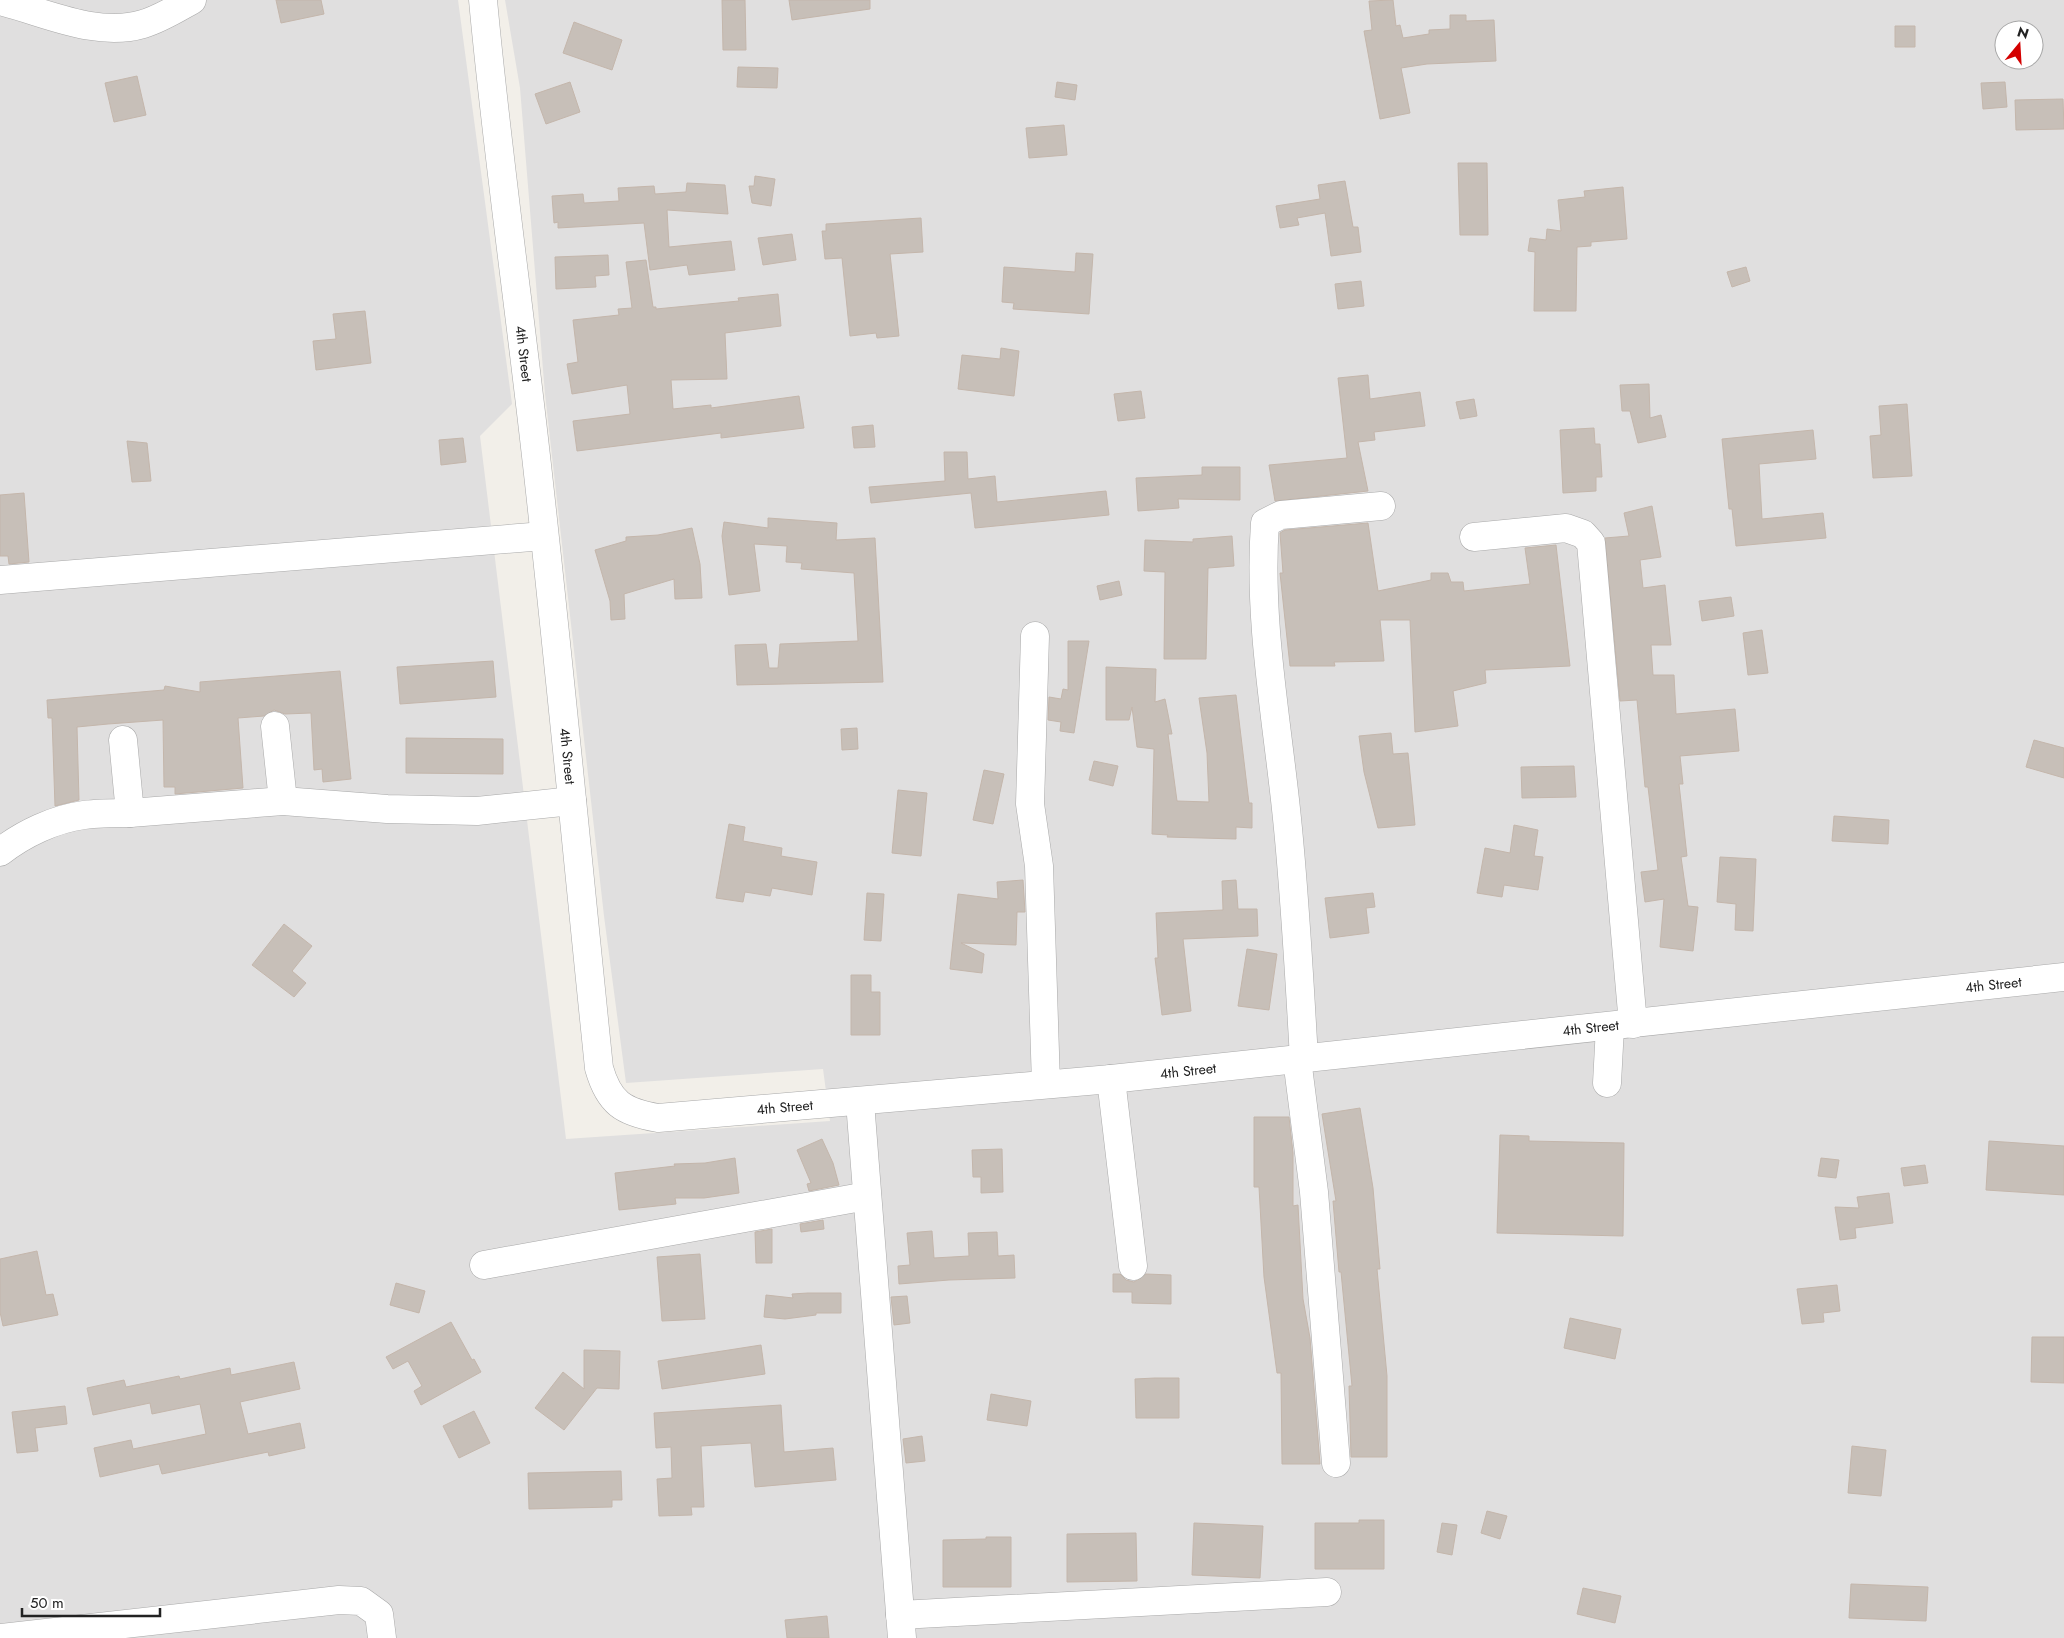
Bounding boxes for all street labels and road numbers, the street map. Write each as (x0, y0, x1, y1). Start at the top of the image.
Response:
street label: 4th Street (511, 324, 537, 384)
street label: 4th Street (555, 727, 581, 786)
street label: 4th Street (1964, 972, 2023, 998)
street label: 4th Street (1562, 1015, 1621, 1041)
street label: 4th Street (1159, 1058, 1218, 1084)
street label: 4th Street (756, 1095, 814, 1119)

